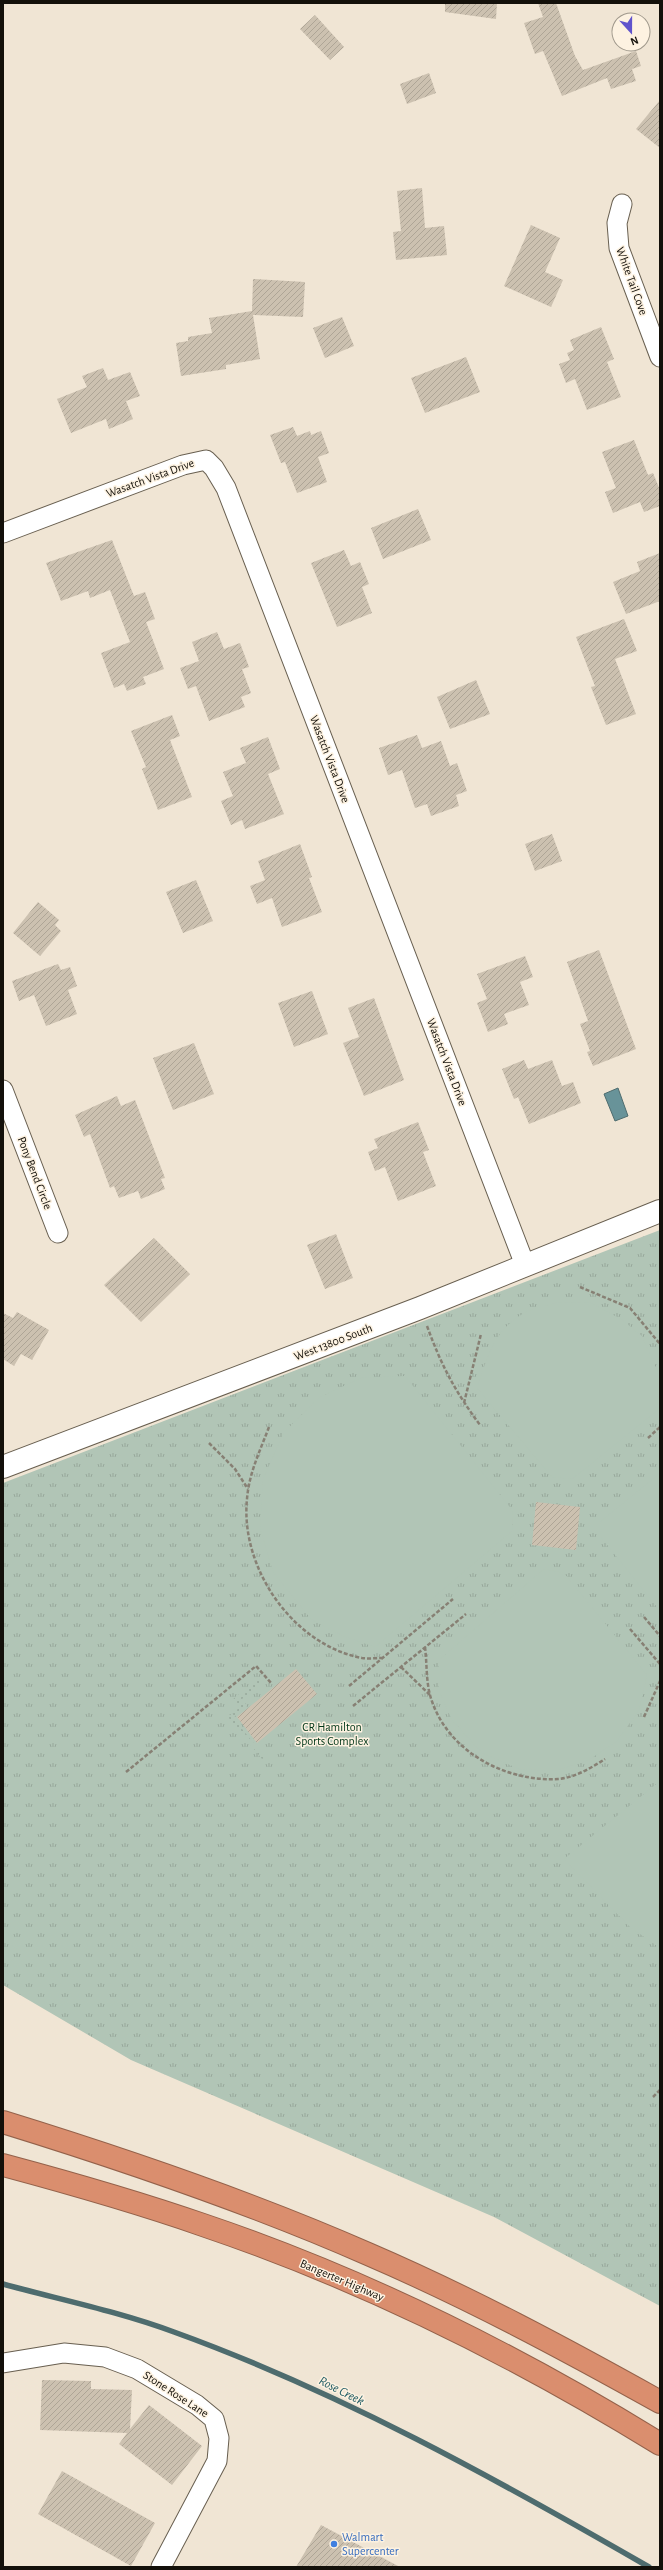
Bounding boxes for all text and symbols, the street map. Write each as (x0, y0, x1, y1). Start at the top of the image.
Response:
north arrow (611, 12, 651, 52)
text: N (629, 34, 640, 47)
street label: White Tail Cove (614, 245, 650, 317)
street label: Wasatch Vista Drive (104, 457, 196, 499)
street label: Wasatch Vista Drive (308, 714, 352, 804)
street label: Wasatch Vista Drive (425, 1017, 469, 1107)
street label: Pony Bend Circle (15, 1135, 54, 1211)
street label: West 13800 South (292, 1322, 374, 1362)
park label: CR Hamilton Sports Complex (296, 1721, 368, 1747)
street label: Bangerter Highway (298, 2257, 386, 2304)
street label: Stone Rose Lane (141, 2369, 211, 2419)
water label: Rose Creek (317, 2374, 366, 2408)
place label: Walmart Supercenter (342, 2531, 399, 2557)
marker: Walmart Supercenter (329, 2539, 339, 2549)

